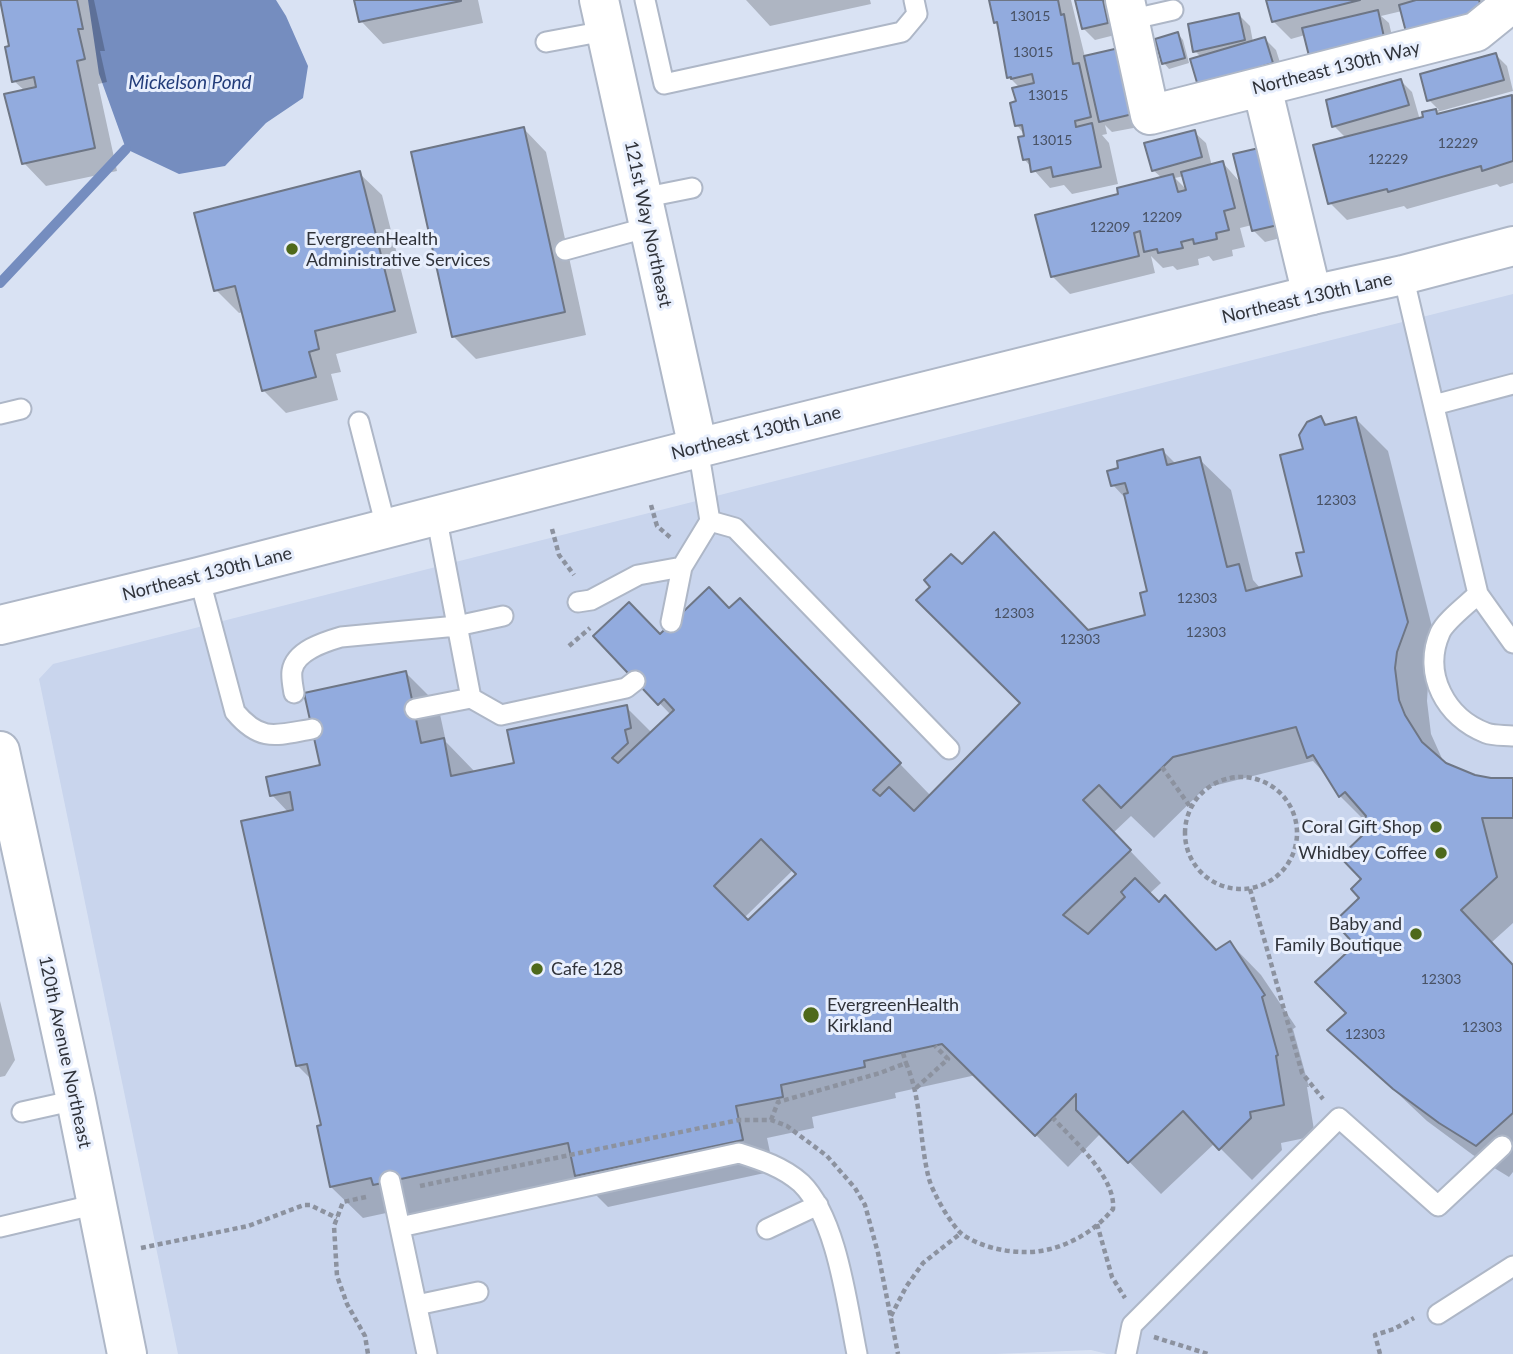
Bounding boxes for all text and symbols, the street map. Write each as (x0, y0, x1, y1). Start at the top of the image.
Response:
house number: 13015 (1010, 8, 1050, 24)
street label: Northeast 130th Way (1250, 37, 1422, 99)
house number: 13015 (1013, 44, 1053, 60)
water label: Mickelson Pond (128, 72, 252, 94)
house number: 13015 (1028, 87, 1068, 103)
house number: 13015 (1032, 132, 1072, 148)
house number: 12229 (1438, 135, 1478, 151)
street label: 121st Way Northeast (620, 139, 676, 309)
house number: 12229 (1368, 151, 1408, 167)
house number: 12209 (1142, 209, 1182, 225)
house number: 12209 (1090, 219, 1130, 235)
place label: EvergreenHealth Administrative Services (306, 228, 490, 270)
marker: EvergreenHealth Administrative Services (284, 241, 300, 257)
street label: Northeast 130th Lane (1220, 268, 1394, 328)
street label: Northeast 130th Lane (669, 401, 843, 465)
house number: 12303 (1316, 492, 1356, 508)
street label: Northeast 130th Lane (120, 542, 294, 606)
house number: 12303 (1177, 590, 1217, 606)
house number: 12303 (994, 605, 1034, 621)
house number: 12303 (1186, 624, 1226, 640)
house number: 12303 (1060, 631, 1100, 647)
place label: Coral Gift Shop (1301, 816, 1422, 838)
marker: Coral Gift Shop (1428, 819, 1444, 835)
place label: Whidbey Coffee (1298, 842, 1427, 864)
marker: Whidbey Coffee (1433, 845, 1449, 861)
place label: Baby and Family Boutique (1274, 913, 1402, 956)
marker: Baby and Family Boutique (1408, 926, 1424, 942)
street label: 120th Avenue Northeast (34, 954, 96, 1150)
place label: Cafe 128 (551, 958, 623, 980)
marker: Cafe 128 (529, 961, 545, 977)
house number: 12303 (1421, 971, 1461, 987)
place label: EvergreenHealth Kirkland (827, 994, 959, 1036)
marker: EvergreenHealth Kirkland (801, 1005, 821, 1025)
house number: 12303 (1462, 1019, 1502, 1035)
house number: 12303 (1345, 1026, 1385, 1042)

